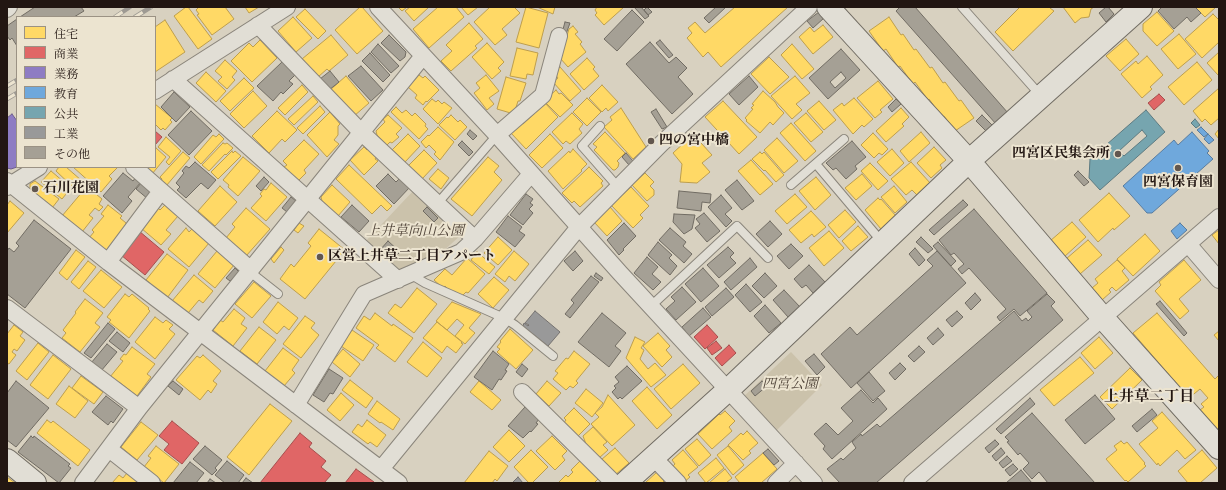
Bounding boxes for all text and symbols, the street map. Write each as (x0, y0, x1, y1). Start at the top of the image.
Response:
legend (16, 16, 156, 168)
text: 住宅 (54, 27, 78, 41)
text: 商業 (54, 47, 78, 61)
text: 業務 (54, 67, 78, 81)
text: 教育 (54, 87, 78, 101)
text: 公共 (54, 107, 78, 121)
text: 工業 (54, 127, 78, 141)
place label: 四の宮中橋 (659, 133, 729, 149)
marker: 四の宮中橋 (646, 136, 656, 146)
place label: 四宮区民集会所 (1012, 146, 1110, 162)
text: その他 (54, 147, 90, 161)
marker: 四宮区民集会所 (1113, 149, 1123, 159)
marker: 四宮保育園 (1173, 163, 1183, 173)
place label: 四宮保育園 (1143, 175, 1213, 191)
place label: 石川花園 (43, 181, 99, 197)
marker: 石川花園 (30, 184, 40, 194)
park label: 上井草向山公園 (366, 224, 464, 240)
place label: 区営上井草二丁目アパート (328, 249, 496, 265)
marker: 区営上井草二丁目アパート (315, 252, 325, 262)
park label: 四宮公園 (762, 377, 818, 393)
district label: 上井草二丁目 (1104, 388, 1194, 406)

